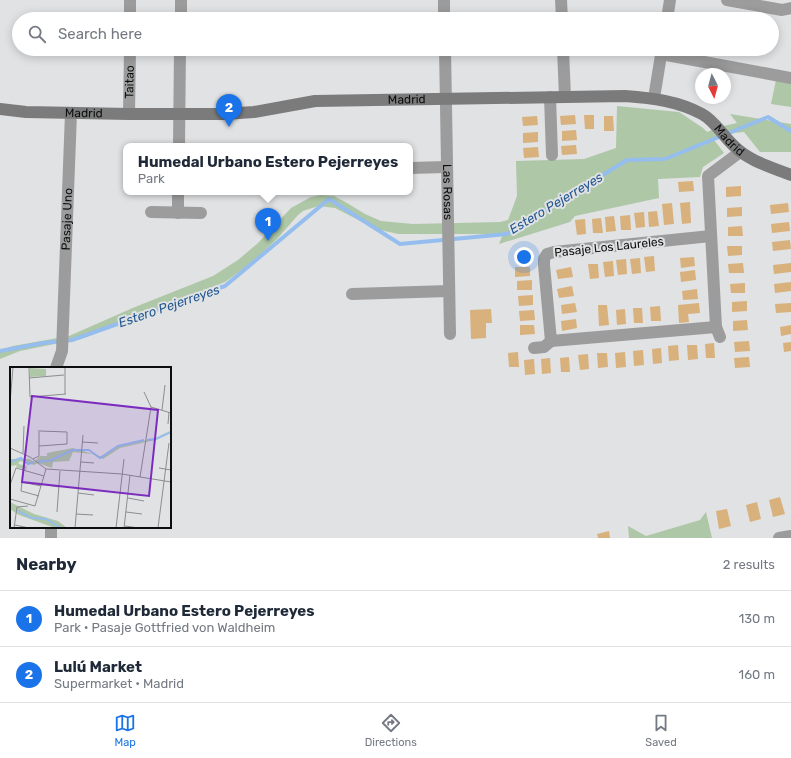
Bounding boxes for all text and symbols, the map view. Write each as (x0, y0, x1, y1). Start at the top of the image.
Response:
search box (12, 12, 779, 56)
icon: search (26, 23, 48, 45)
text: Search here (58, 25, 142, 43)
street label: Taitao (122, 65, 137, 99)
north arrow (695, 68, 731, 104)
street label: Madrid (388, 92, 426, 107)
pin: 2 (216, 94, 242, 127)
street label: Madrid (65, 106, 103, 120)
street label: Madrid (711, 122, 747, 159)
popup (123, 143, 413, 195)
text: Humedal Urbano Estero Pejerreyes (138, 153, 398, 171)
street label: Las Rosas (440, 164, 455, 220)
water label: Estero Pejerreyes (507, 169, 606, 237)
text: Park (138, 171, 165, 186)
street label: Pasaje Uno (59, 188, 75, 251)
pin: 1 (255, 208, 281, 241)
street label: Pasaje Los Laureles (554, 234, 664, 260)
your location (514, 247, 534, 267)
water label: Estero Pejerreyes (116, 282, 222, 330)
inset map (10, 367, 171, 528)
text: Nearby (16, 554, 77, 574)
text: 2 results (723, 557, 775, 572)
text: Humedal Urbano Estero Pejerreyes (54, 602, 315, 620)
text: 1 (26, 611, 32, 626)
text: 130 m (739, 611, 775, 626)
text: Park · Pasaje Gottfried von Waldheim (54, 620, 275, 635)
text: Lulú Market (54, 658, 142, 676)
text: 2 (25, 667, 33, 682)
text: 160 m (739, 667, 775, 682)
text: Supermarket · Madrid (54, 676, 184, 691)
tab: Map (114, 712, 136, 749)
tab: Directions (365, 712, 417, 749)
tab: Saved (645, 712, 677, 749)

